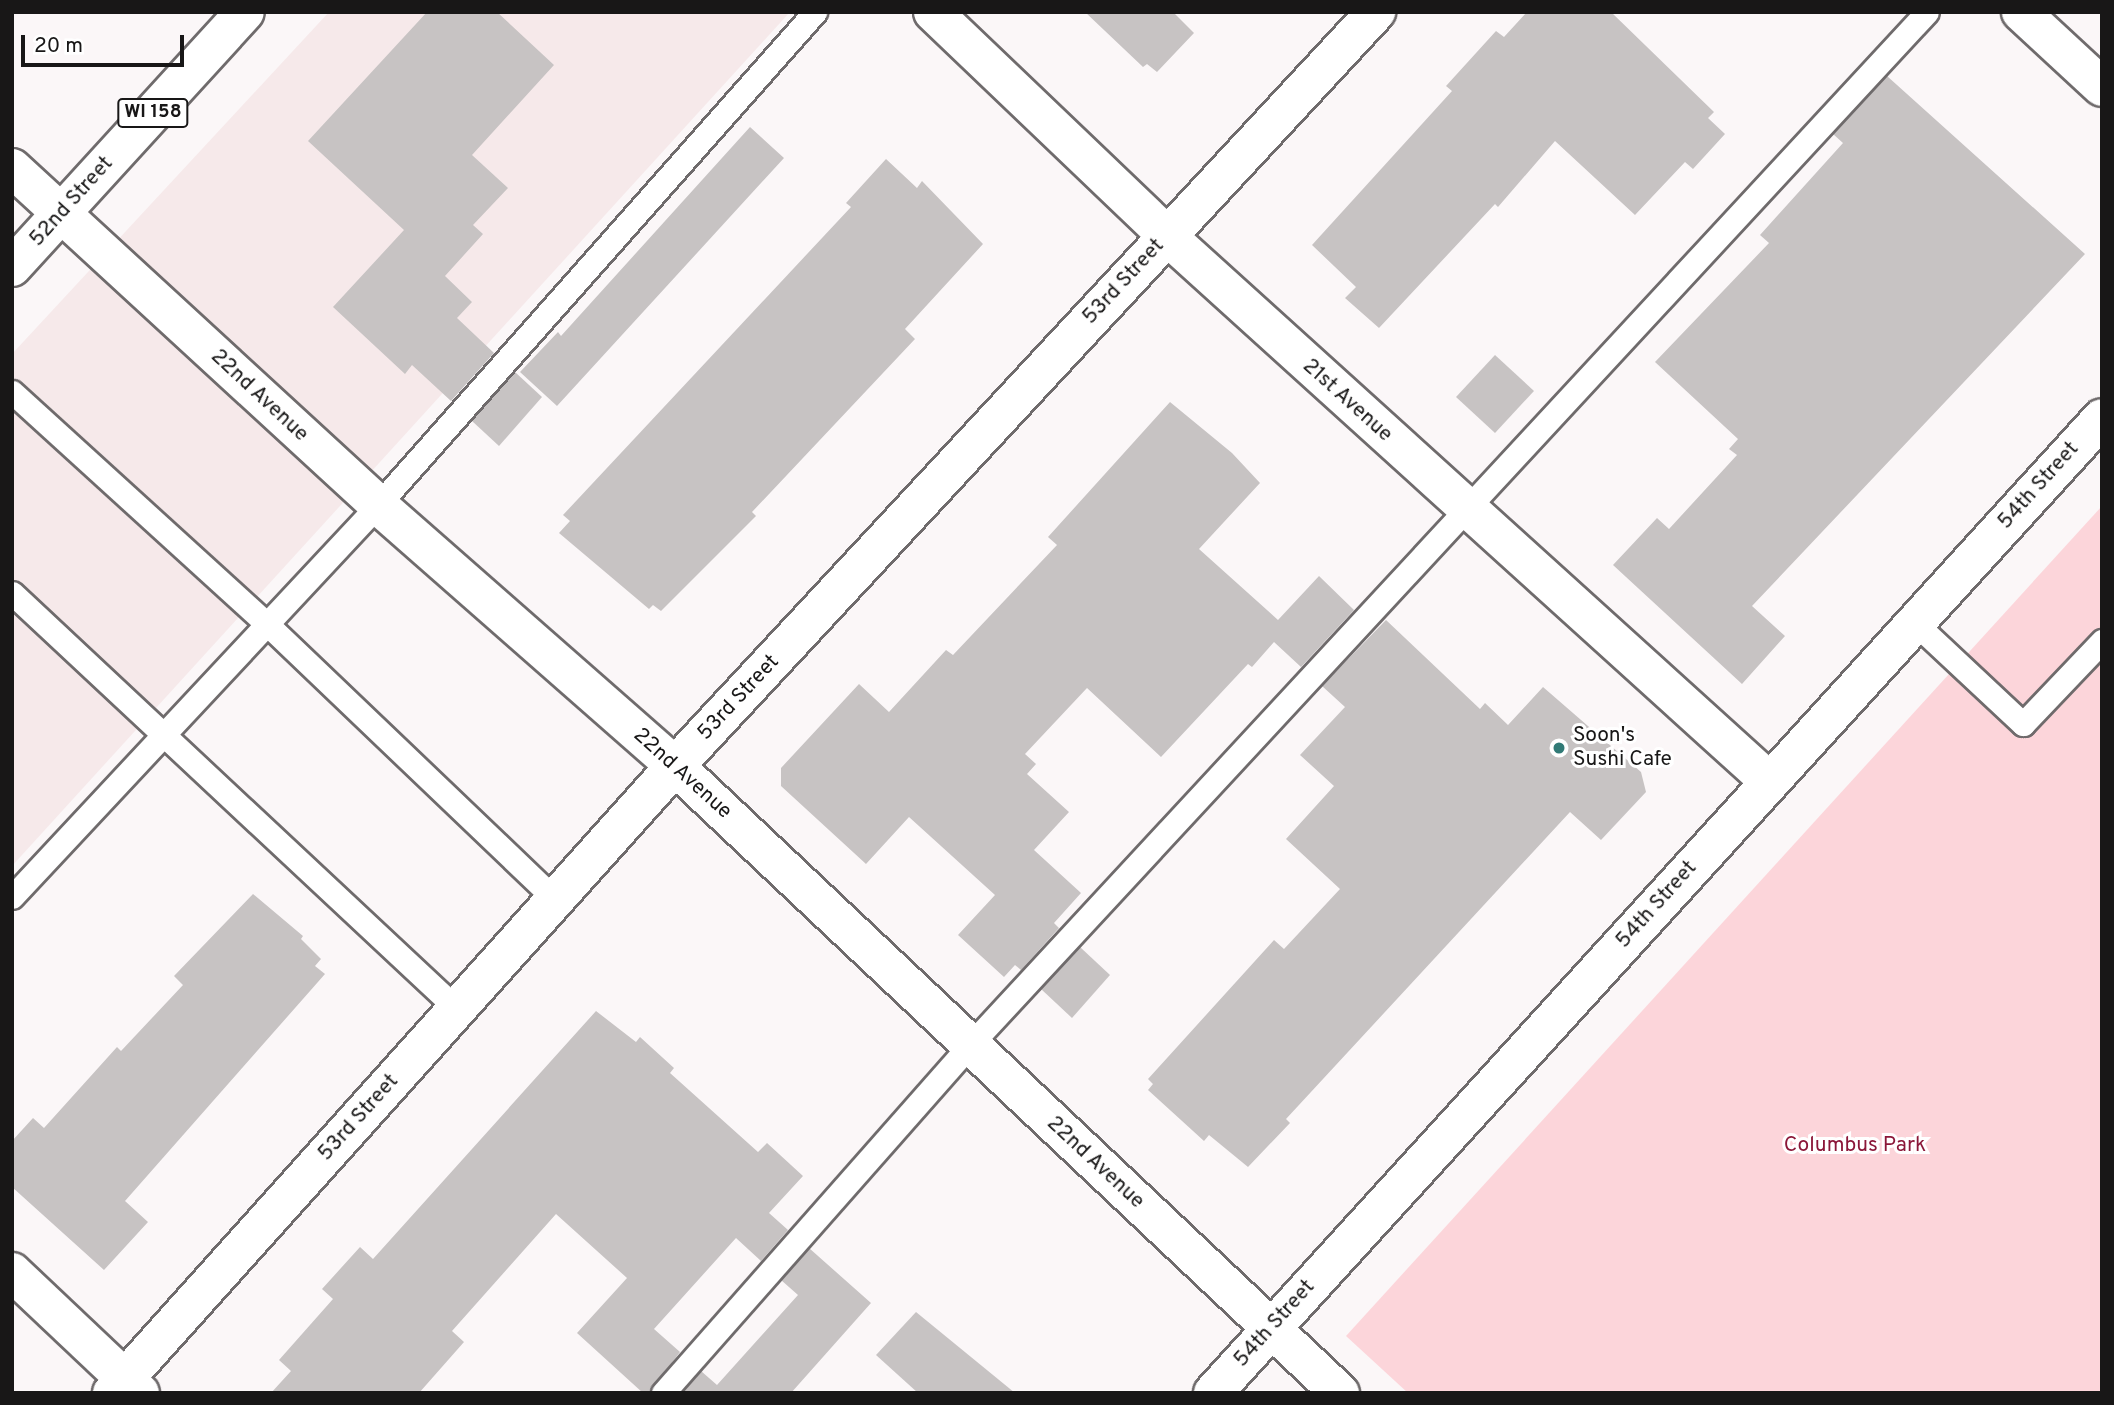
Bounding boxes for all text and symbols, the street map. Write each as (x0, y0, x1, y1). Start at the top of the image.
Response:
scale bar (24, 21, 187, 65)
text: 20 m (34, 33, 83, 60)
road number: WI 158 (116, 97, 190, 128)
street label: 52nd Street (25, 152, 119, 252)
street label: 53rd Street (1078, 234, 1170, 330)
street label: 22nd Avenue (205, 344, 313, 448)
street label: 21st Avenue (1297, 354, 1397, 448)
street label: 54th Street (1993, 437, 2085, 535)
street label: 53rd Street (693, 650, 785, 746)
street label: 22nd Avenue (627, 723, 737, 825)
place label: Soon's Sushi Cafe (1573, 723, 1672, 773)
marker: Soon's Sushi Cafe (1551, 740, 1567, 756)
street label: 54th Street (1611, 856, 1703, 954)
street label: 53rd Street (314, 1069, 404, 1167)
street label: 22nd Avenue (1041, 1111, 1149, 1215)
park label: Columbus Park (1784, 1133, 1926, 1159)
street label: 54th Street (1229, 1275, 1321, 1373)

